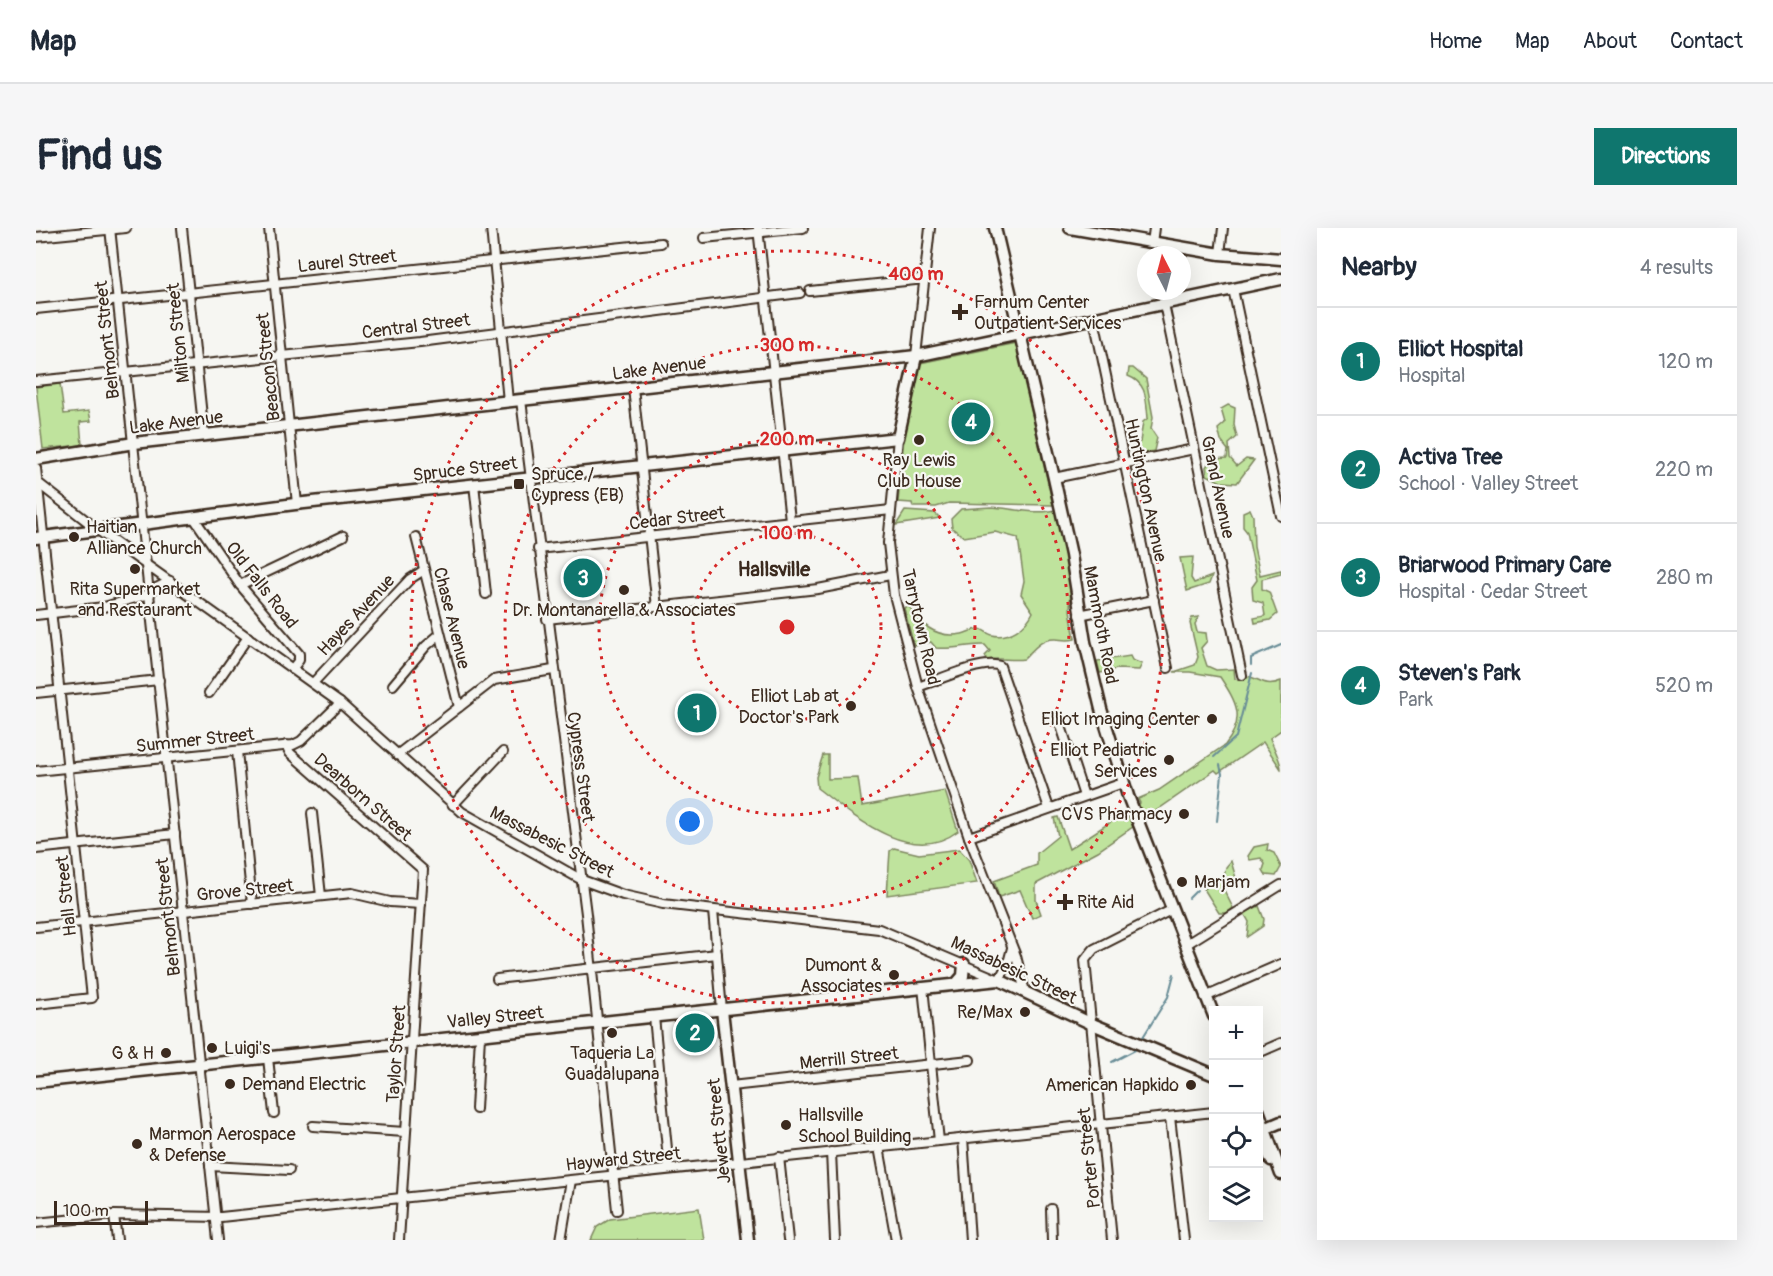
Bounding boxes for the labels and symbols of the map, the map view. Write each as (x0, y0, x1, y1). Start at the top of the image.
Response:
street label: Laurel Street (297, 245, 398, 278)
north arrow (1137, 246, 1191, 300)
text: 400 m (889, 263, 943, 286)
street label: Belmont Street (90, 279, 125, 400)
street label: Milton Street (162, 281, 195, 384)
place label: Farnum Center Outpatient Services (974, 291, 1121, 335)
marker: Farnum Center Outpatient Services (951, 303, 969, 321)
street label: Central Street (361, 308, 472, 345)
street label: Beacon Street (251, 311, 286, 422)
text: 300 m (760, 334, 814, 357)
street label: Lake Avenue (611, 351, 707, 386)
pin: 4 (952, 400, 990, 444)
street label: Lake Avenue (128, 405, 224, 440)
street label: Huntington Avenue (1119, 416, 1172, 564)
text: 200 m (760, 428, 814, 451)
marker: Ray Lewis Club House (912, 433, 926, 447)
street label: Grand Avenue (1195, 434, 1240, 541)
place label: Ray Lewis Club House (877, 449, 961, 493)
street label: Spruce Street (411, 452, 519, 487)
place label: Spruce / Cypress (EB) (531, 463, 625, 507)
marker: Spruce / Cypress (EB) (512, 477, 526, 491)
street label: Cedar Street (628, 501, 727, 536)
place label: Haitian Alliance Church (86, 516, 202, 560)
text: 100 m (761, 522, 813, 545)
marker: Haitian Alliance Church (67, 530, 81, 544)
street label: Old Falls Road (220, 537, 303, 634)
pin: 3 (564, 556, 602, 600)
district label: Hallsville (738, 557, 811, 582)
marker: Rita Supermarket and Restaurant (128, 562, 142, 576)
street label: Mammoth Road (1078, 564, 1123, 686)
street label: Chase Avenue (428, 565, 475, 672)
street label: Tarrytown Road (896, 567, 945, 687)
street label: Hayes Avenue (313, 570, 400, 661)
place label: Rita Supermarket and Restaurant (70, 578, 201, 622)
marker: Dr. Montanarella & Associates (617, 583, 631, 597)
place label: Dr. Montanarella & Associates (512, 599, 736, 622)
centre of rings (777, 617, 797, 637)
place label: Elliot Lab at Doctor's Park (739, 685, 840, 729)
pin: 1 (678, 690, 716, 736)
marker: Elliot Lab at Doctor's Park (844, 699, 858, 713)
place label: Elliot Imaging Center (1041, 708, 1201, 731)
street label: Cypress Street (561, 710, 600, 824)
marker: Elliot Imaging Center (1205, 712, 1219, 726)
street label: Summer Street (135, 723, 256, 758)
place label: Elliot Pediatric Services (1050, 739, 1157, 783)
street label: Dearborn Street (309, 748, 417, 847)
marker: Elliot Pediatric Services (1162, 753, 1176, 767)
street label: Massabesic Street (486, 801, 619, 884)
place label: CVS Pharmacy (1061, 803, 1172, 826)
your location (675, 807, 704, 836)
marker: CVS Pharmacy (1177, 807, 1191, 821)
street label: Hall Street (51, 854, 82, 937)
street label: Belmont Street (151, 856, 186, 977)
place label: Marjam (1194, 871, 1250, 894)
street label: Grove Street (195, 874, 295, 907)
marker: Marjam (1175, 875, 1189, 889)
place label: Rite Aid (1077, 891, 1134, 914)
marker: Rite Aid (1058, 895, 1072, 909)
street label: Massabesic Street (947, 931, 1081, 1010)
place label: Dumont & Associates (800, 954, 882, 998)
marker: Dumont & Associates (887, 968, 901, 982)
street label: Valley Street (446, 1001, 545, 1034)
place label: Re/Max (957, 1001, 1013, 1024)
street label: Taylor Street (382, 1004, 411, 1104)
marker: Re/Max (1018, 1005, 1032, 1019)
pin: 2 (676, 1010, 714, 1056)
marker: Taqueria La Guadalupana (605, 1026, 619, 1040)
place label: Luigi's (224, 1037, 270, 1060)
marker: Luigi's (205, 1041, 219, 1055)
place label: G & H (112, 1042, 154, 1065)
place label: Taqueria La Guadalupana (565, 1042, 659, 1086)
street label: Merrill Street (799, 1042, 900, 1075)
marker: G & H (159, 1046, 173, 1060)
place label: Demand Electric (242, 1073, 366, 1096)
place label: American Hapkido (1045, 1074, 1179, 1097)
street label: Jewett Street (702, 1076, 736, 1185)
marker: Demand Electric (223, 1077, 237, 1091)
marker: American Hapkido (1184, 1078, 1198, 1092)
place label: Hallsville School Building (798, 1104, 911, 1148)
street label: Porter Street (1073, 1106, 1106, 1210)
marker: Hallsville School Building (779, 1118, 793, 1132)
place label: Marmon Aerospace & Defense (149, 1123, 296, 1167)
marker: Marmon Aerospace & Defense (130, 1137, 144, 1151)
street label: Hayward Street (564, 1142, 682, 1177)
scale bar (54, 1198, 148, 1226)

